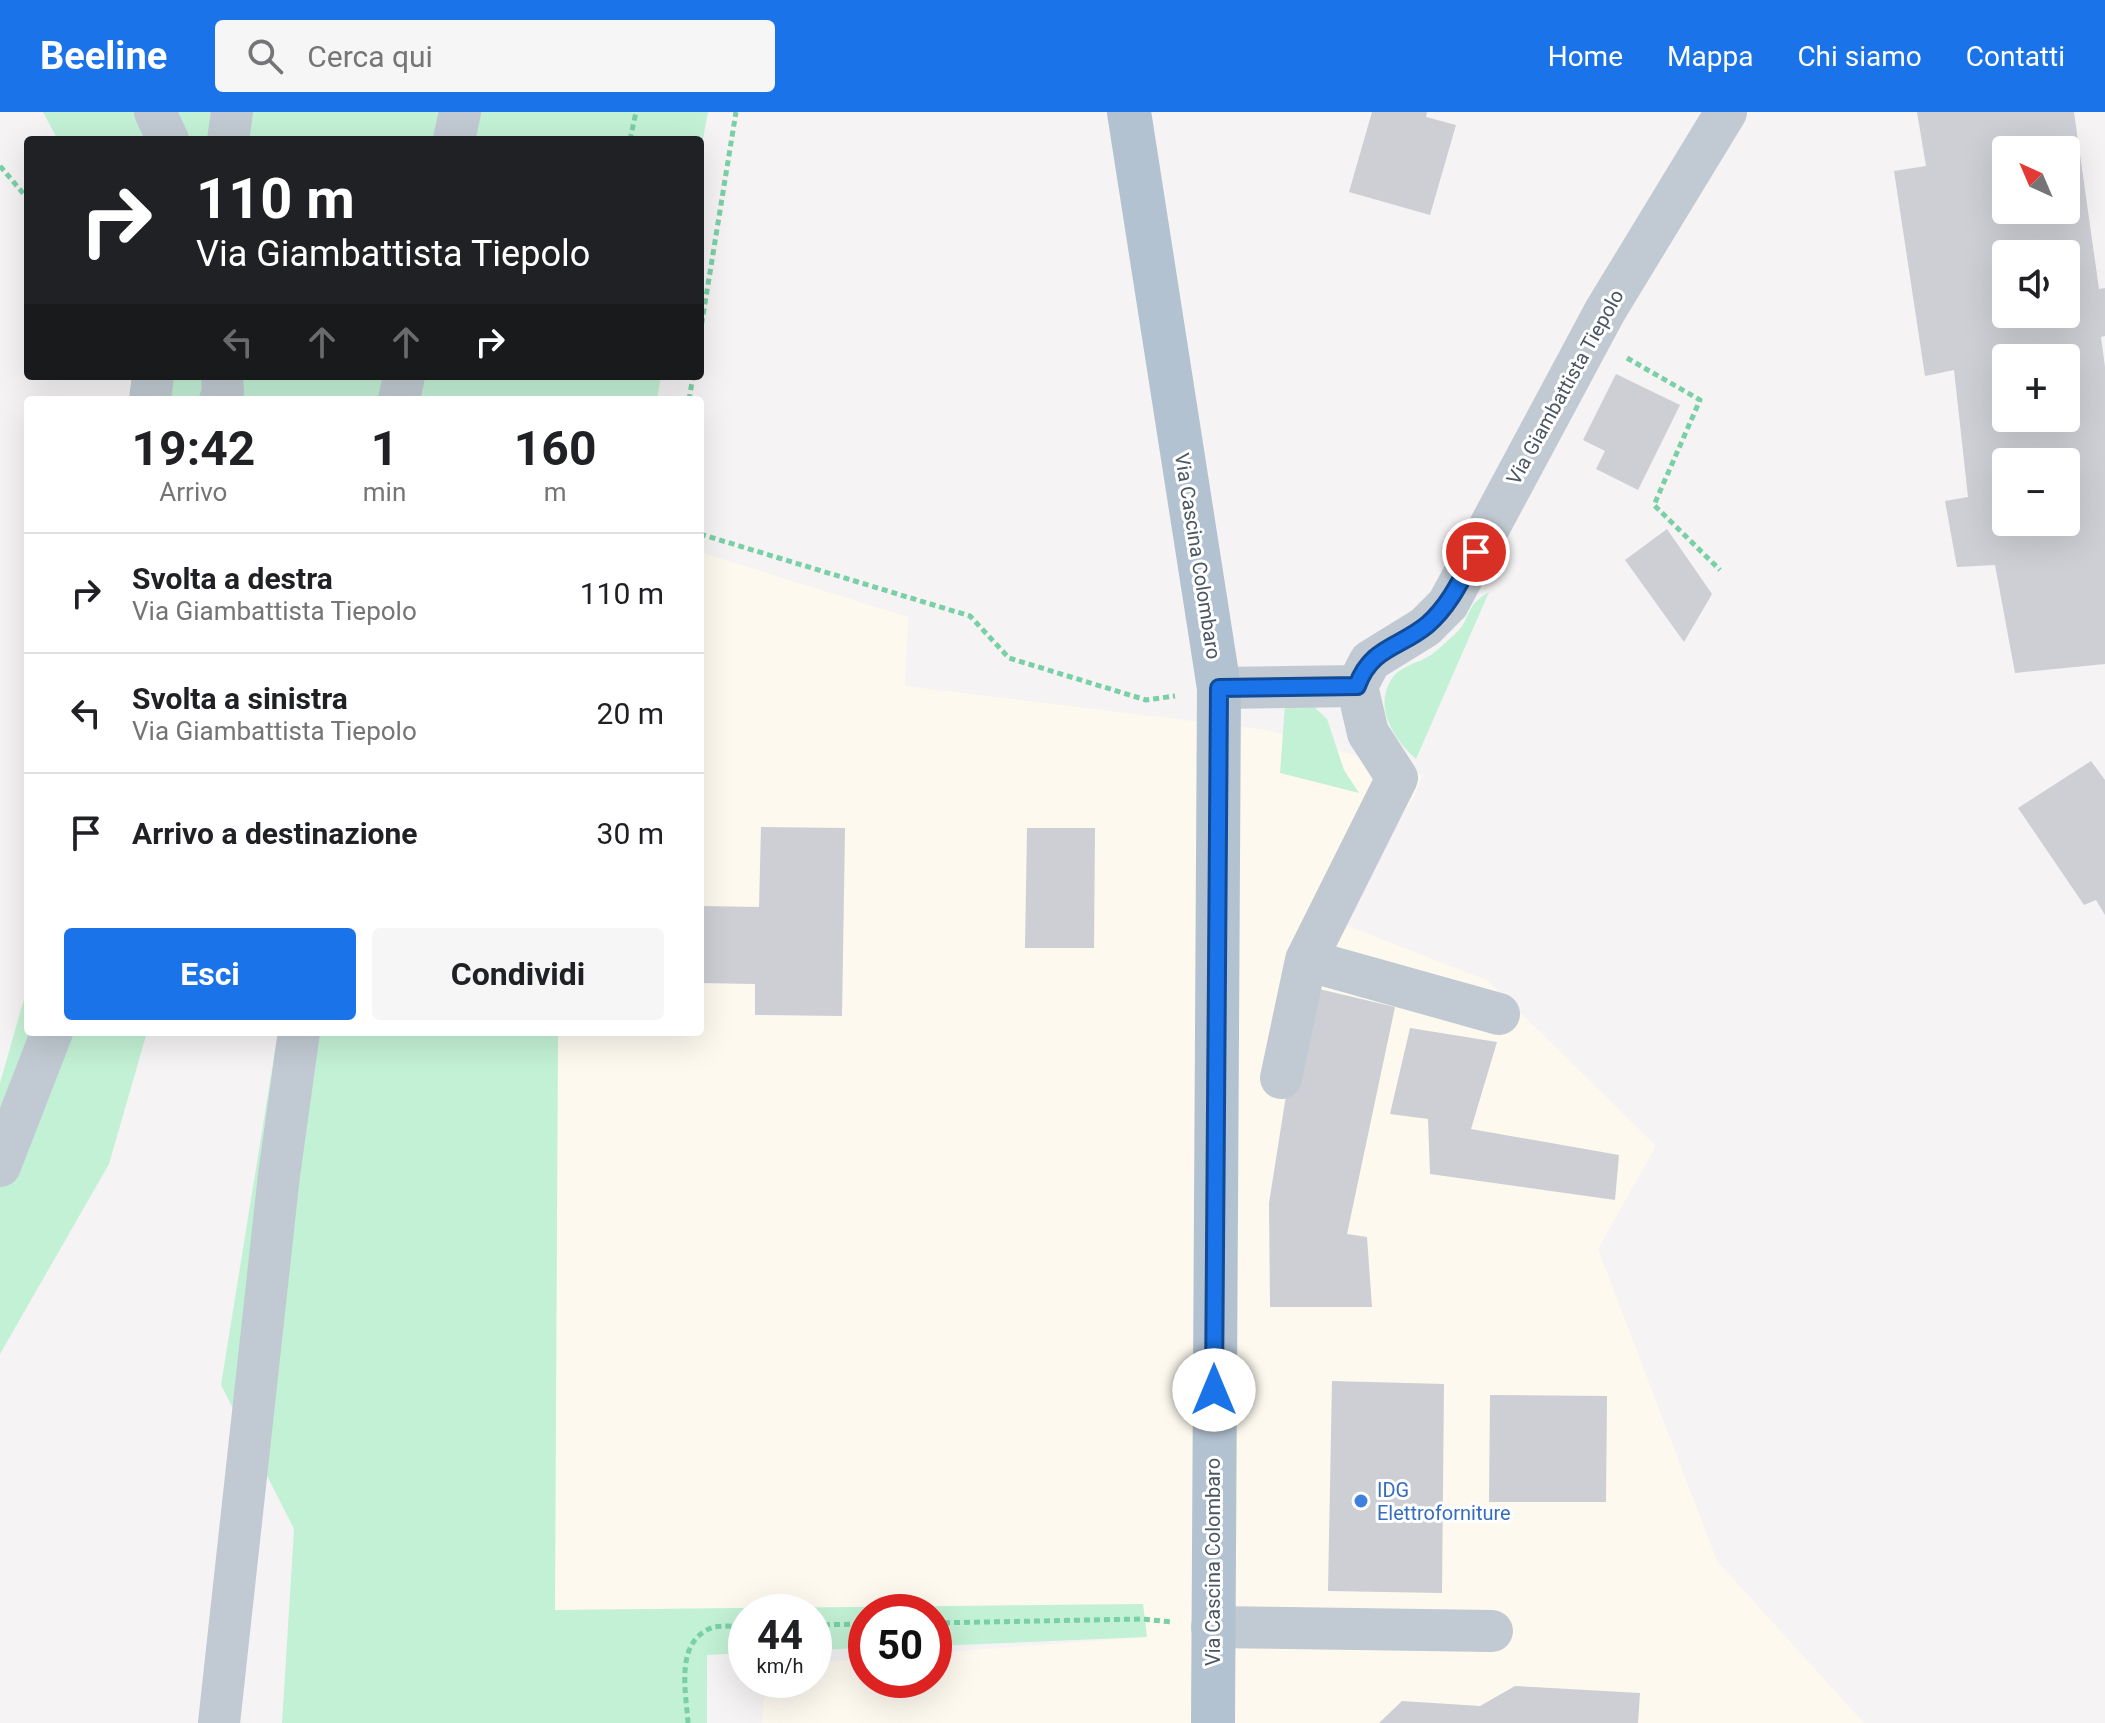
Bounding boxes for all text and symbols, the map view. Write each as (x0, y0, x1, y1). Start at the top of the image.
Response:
search box (215, 20, 775, 92)
text: Beeline (40, 34, 167, 78)
icon: search (243, 34, 287, 78)
text: Cerca qui (307, 39, 433, 74)
text: Home (1548, 40, 1623, 73)
text: Mappa (1667, 40, 1753, 73)
text: Chi siamo (1797, 40, 1922, 73)
text: Contatti (1966, 40, 2065, 73)
north arrow (1992, 136, 2080, 224)
map controls (1992, 136, 2080, 536)
text: 110 m (196, 166, 355, 232)
icon: right (64, 168, 168, 272)
text: Via Giambattista Tiepolo (196, 233, 590, 275)
button: sound (1992, 240, 2080, 328)
street label: Via Giambattista Tiepolo (1501, 285, 1629, 489)
icon: left (216, 320, 260, 364)
icon: ahead (300, 320, 344, 364)
icon: ahead (384, 320, 428, 364)
icon: right (468, 320, 512, 364)
button: + (1992, 344, 2080, 432)
text: 19:42 (132, 420, 255, 477)
text: 1 (371, 420, 398, 477)
text: 160 (514, 420, 596, 477)
button: − (1992, 448, 2080, 536)
street label: Via Cascina Colombaro (1170, 451, 1226, 661)
text: Arrivo (159, 477, 227, 507)
text: min (363, 477, 406, 507)
text: m (544, 477, 567, 507)
pin (1442, 518, 1510, 586)
icon: arrive (1454, 530, 1498, 574)
text: Svolta a destra (132, 561, 333, 596)
icon: right (64, 571, 108, 615)
text: 110 m (580, 576, 664, 611)
text: Via Giambattista Tiepolo (132, 596, 417, 626)
text: Svolta a sinistra (132, 681, 348, 716)
icon: left (64, 691, 108, 735)
text: 20 m (597, 696, 664, 731)
text: Via Giambattista Tiepolo (132, 716, 417, 746)
icon: arrive (64, 811, 108, 855)
text: Arrivo a destinazione (132, 816, 418, 851)
text: 30 m (597, 816, 664, 851)
button: Esci (64, 928, 356, 1020)
button: Condividi (372, 928, 664, 1020)
position arrow (1172, 1348, 1256, 1432)
street label: Via Cascina Colombaro (1201, 1458, 1225, 1666)
place label: IDG Elettroforniture (1377, 1478, 1511, 1525)
marker: IDG Elettroforniture (1352, 1492, 1370, 1510)
speed limit sign: 50 (848, 1594, 952, 1698)
text: 44 (757, 1612, 803, 1659)
text: km/h (757, 1654, 803, 1678)

